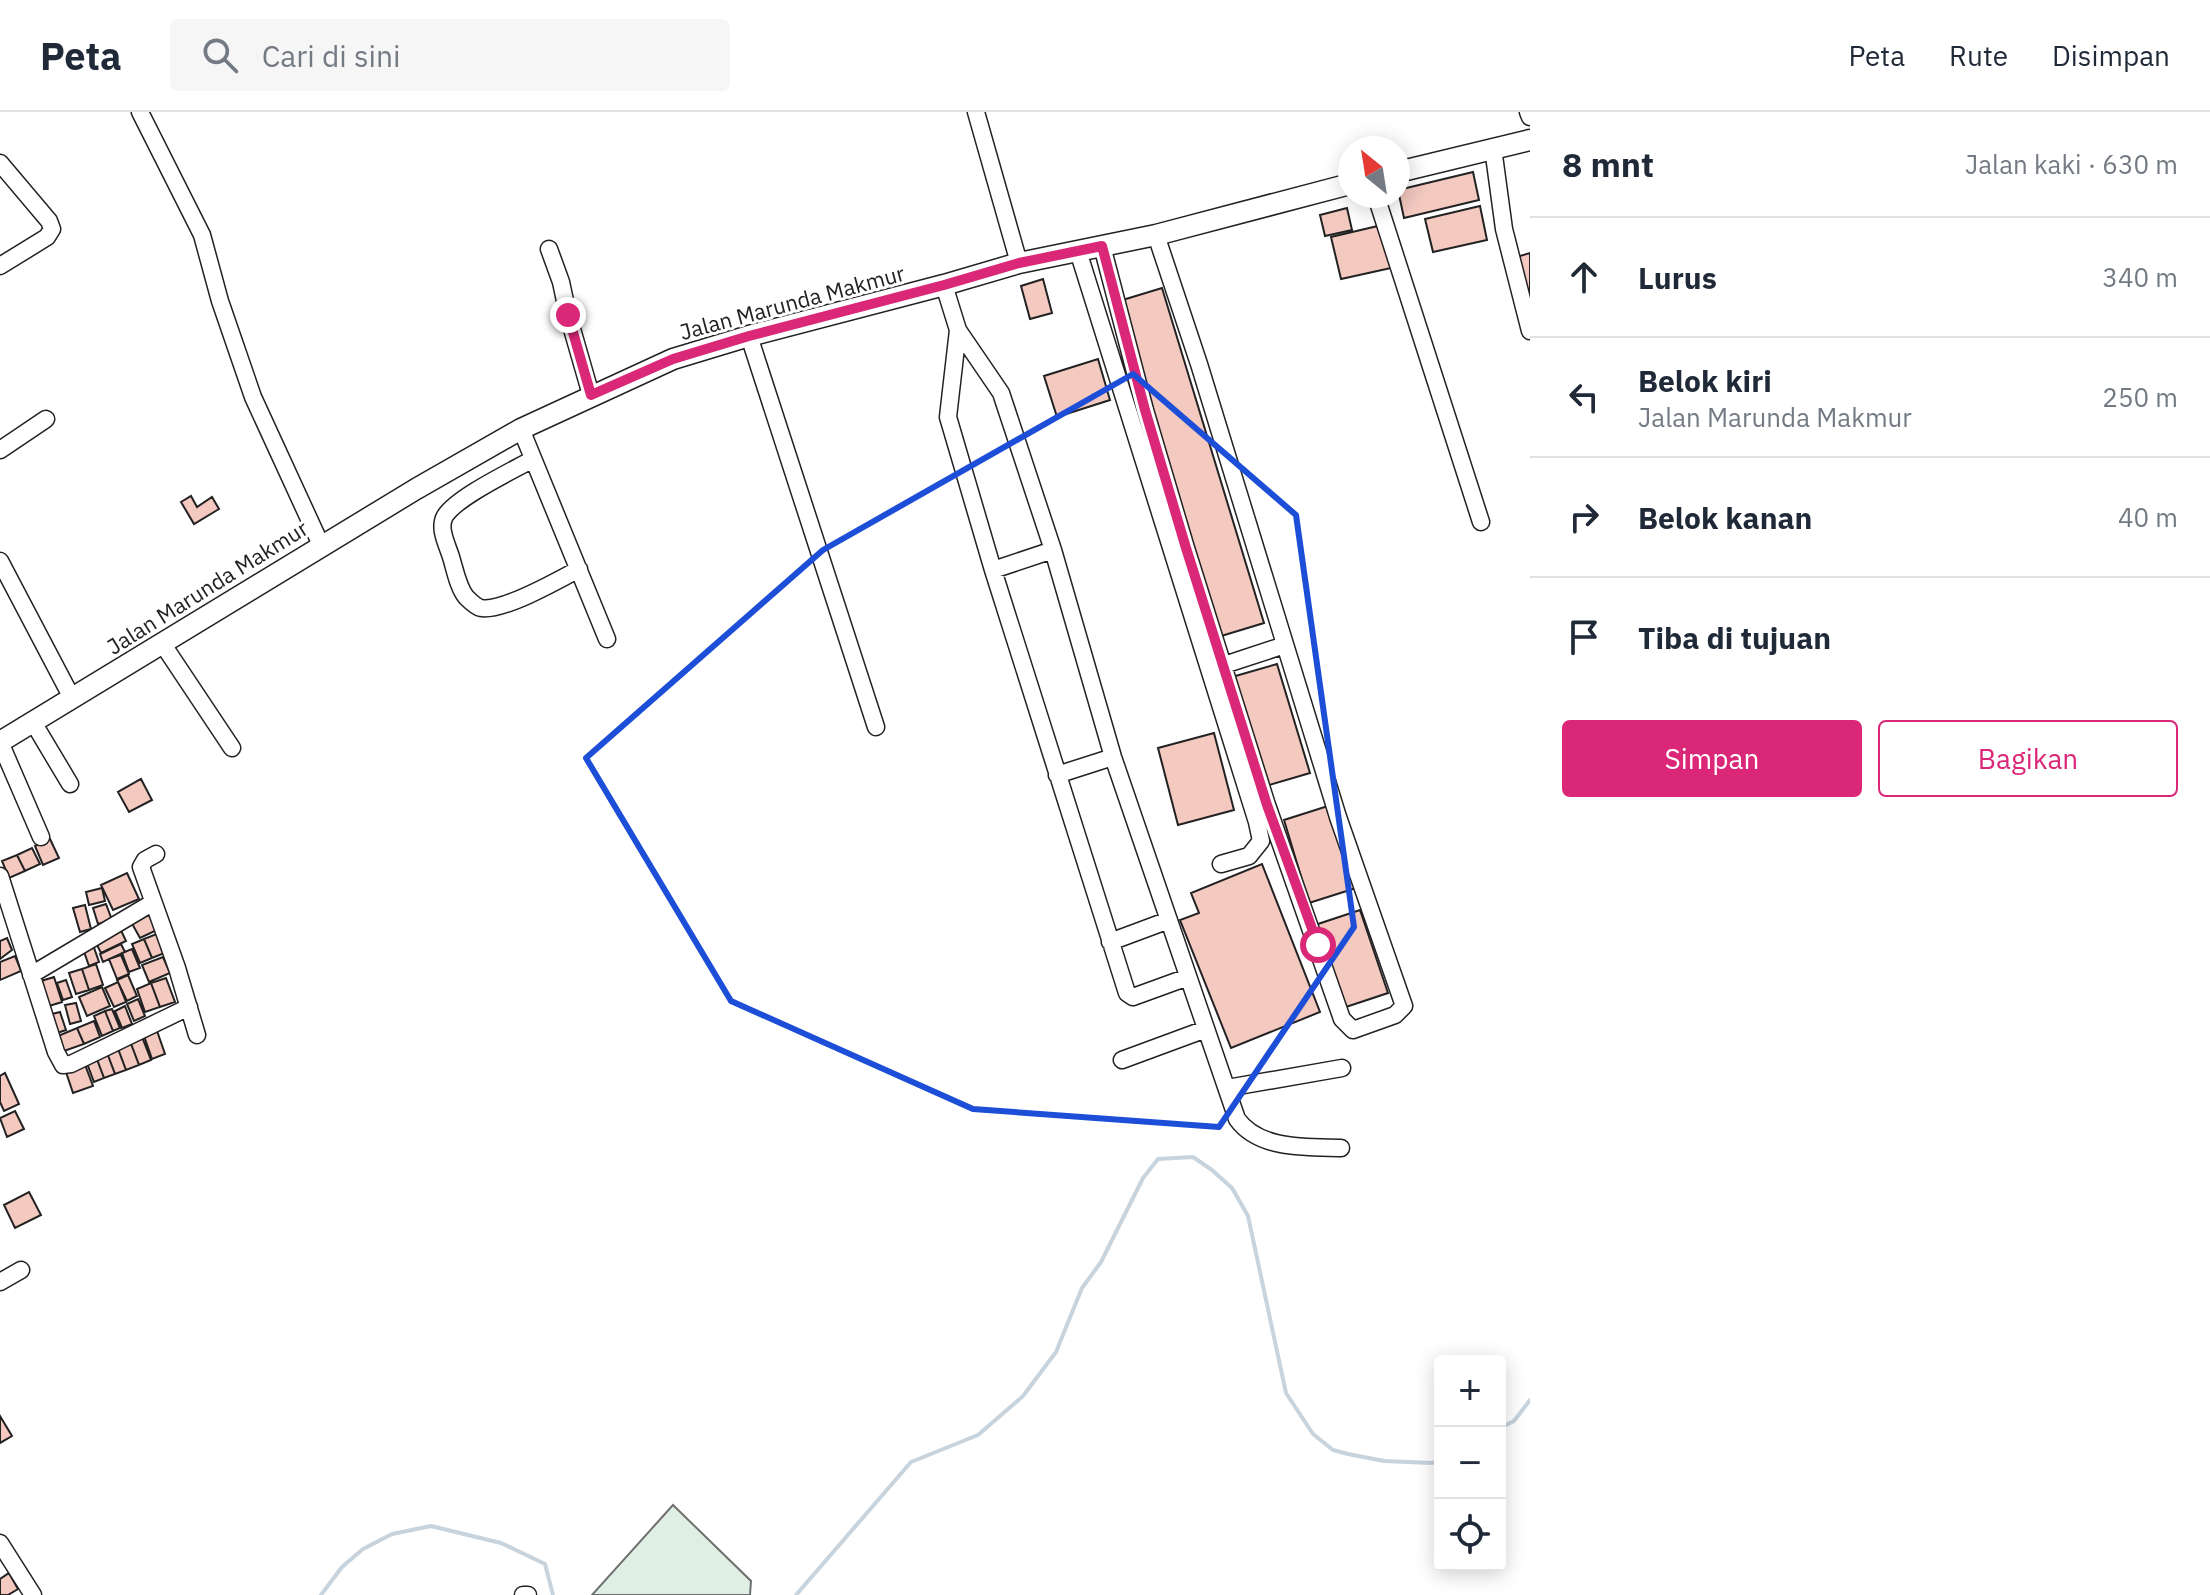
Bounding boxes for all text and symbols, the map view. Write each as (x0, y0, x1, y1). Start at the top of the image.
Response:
search box (170, 19, 730, 91)
text: Peta (40, 31, 122, 80)
icon: search (198, 33, 242, 77)
text: Cari di sini (262, 36, 401, 75)
text: Peta (1849, 37, 1905, 74)
text: Rute (1949, 37, 2008, 74)
text: Disimpan (2052, 37, 2170, 74)
north arrow (1338, 136, 1410, 208)
text: 8 mnt (1562, 142, 1654, 186)
text: Jalan kaki · 630 m (1965, 147, 2178, 181)
icon: ahead (1562, 255, 1606, 299)
street label: Jalan Marunda Makmur (676, 258, 908, 346)
text: Lurus (1638, 258, 1717, 297)
text: 340 m (2102, 260, 2178, 294)
route end (550, 297, 586, 333)
text: Belok kiri (1638, 361, 1772, 400)
icon: left (1562, 375, 1606, 419)
text: 250 m (2102, 380, 2178, 414)
text: Jalan Marunda Makmur (1638, 400, 1912, 434)
icon: right (1562, 495, 1606, 539)
text: Belok kanan (1638, 498, 1812, 537)
text: 40 m (2118, 500, 2178, 534)
street label: Jalan Marunda Makmur (101, 513, 313, 661)
icon: arrive (1562, 615, 1606, 659)
text: Tiba di tujuan (1638, 618, 1831, 657)
button: Simpan (1562, 720, 1862, 797)
button: Bagikan (1878, 720, 2178, 797)
route start (1300, 927, 1336, 963)
map controls (1434, 1355, 1506, 1571)
button: + (1434, 1355, 1506, 1427)
button: − (1434, 1427, 1506, 1499)
button: locate (1434, 1499, 1506, 1571)

